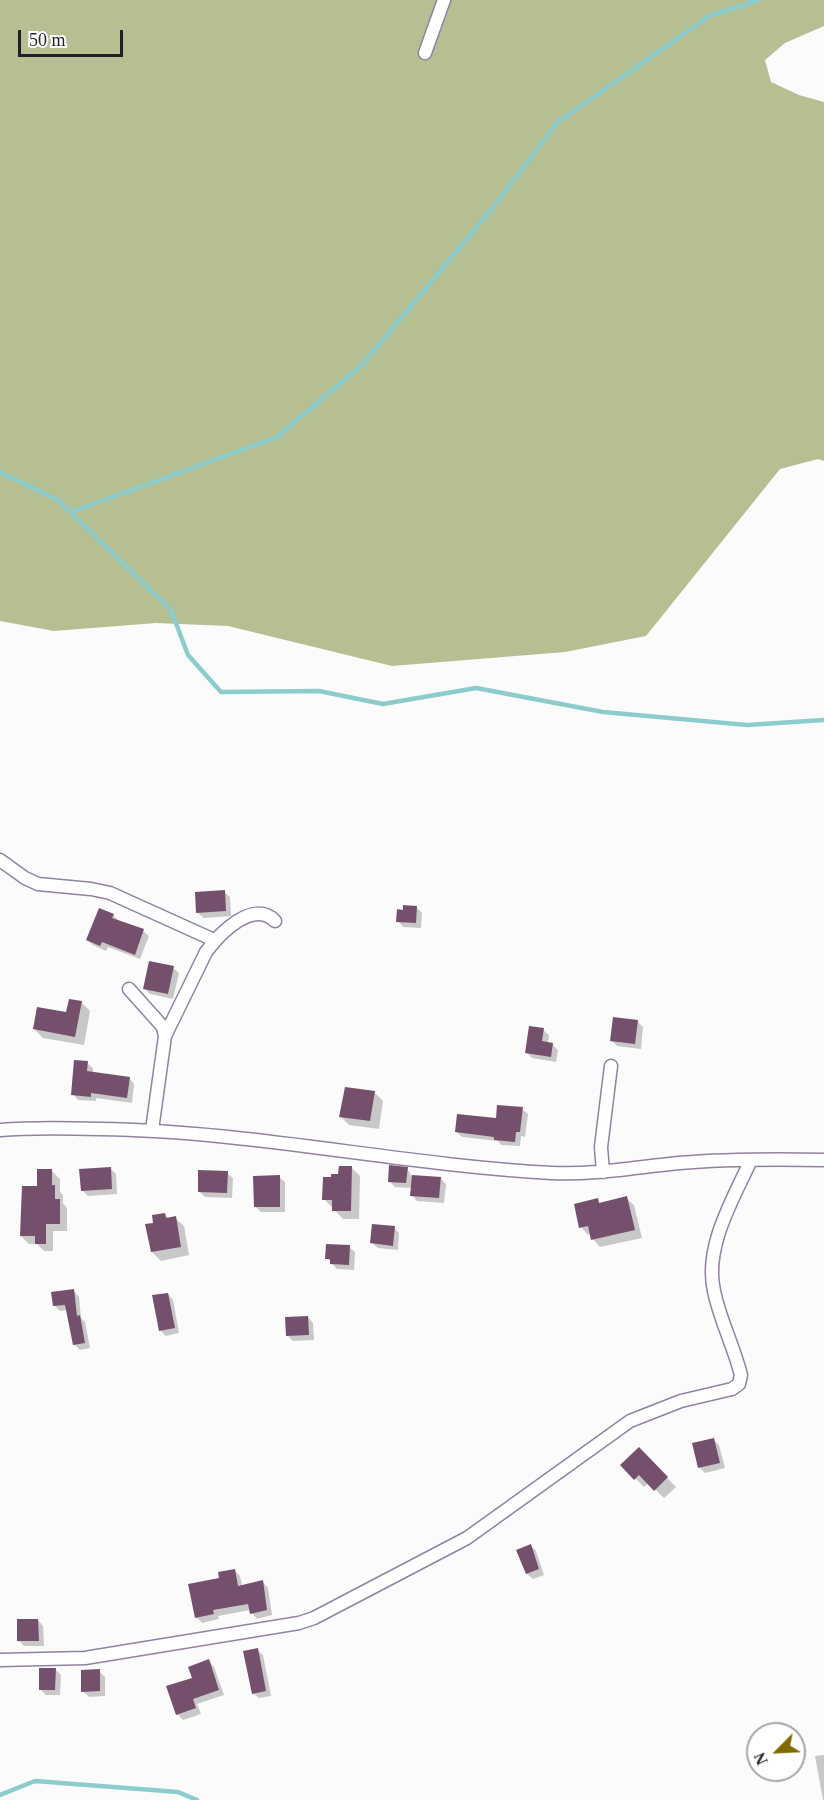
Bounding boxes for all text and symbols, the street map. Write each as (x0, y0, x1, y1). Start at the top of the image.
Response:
scale bar (21, 18, 126, 56)
text: 50 m (29, 30, 66, 50)
north arrow (746, 1722, 806, 1782)
text: N (751, 1750, 771, 1767)

